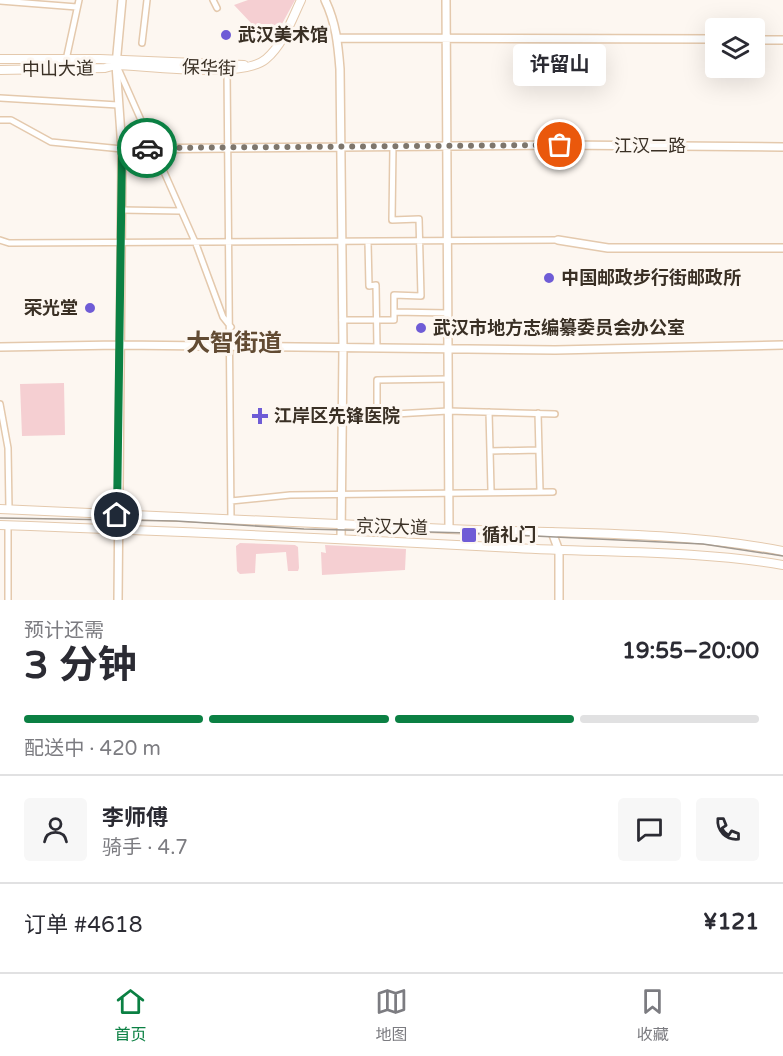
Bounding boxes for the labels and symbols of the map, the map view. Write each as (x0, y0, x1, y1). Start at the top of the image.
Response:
place label: 武汉美术馆 (238, 24, 328, 46)
marker: 武汉美术馆 (219, 28, 233, 42)
callout: 许留山 (514, 43, 606, 85)
street label: 保华街 (182, 56, 236, 80)
street label: 中山大道 (22, 57, 94, 81)
courier (117, 118, 177, 178)
pin (534, 119, 585, 170)
street label: 江汉二路 (614, 135, 686, 157)
place label: 中国邮政步行街邮政所 (561, 267, 741, 289)
marker: 中国邮政步行街邮政所 (542, 271, 556, 285)
place label: 荣光堂 (24, 297, 78, 319)
marker: 荣光堂 (83, 301, 97, 315)
place label: 武汉市地方志编纂委员会办公室 (433, 317, 685, 339)
marker: 武汉市地方志编纂委员会办公室 (414, 321, 428, 335)
district label: 大智街道 (186, 329, 282, 358)
place label: 江岸区先锋医院 (274, 405, 400, 427)
marker: 江岸区先锋医院 (251, 407, 269, 425)
pin (91, 489, 142, 540)
street label: 京汉大道 (356, 515, 428, 539)
place label: 循礼门 (482, 524, 536, 546)
marker: 循礼门 (460, 526, 478, 544)

